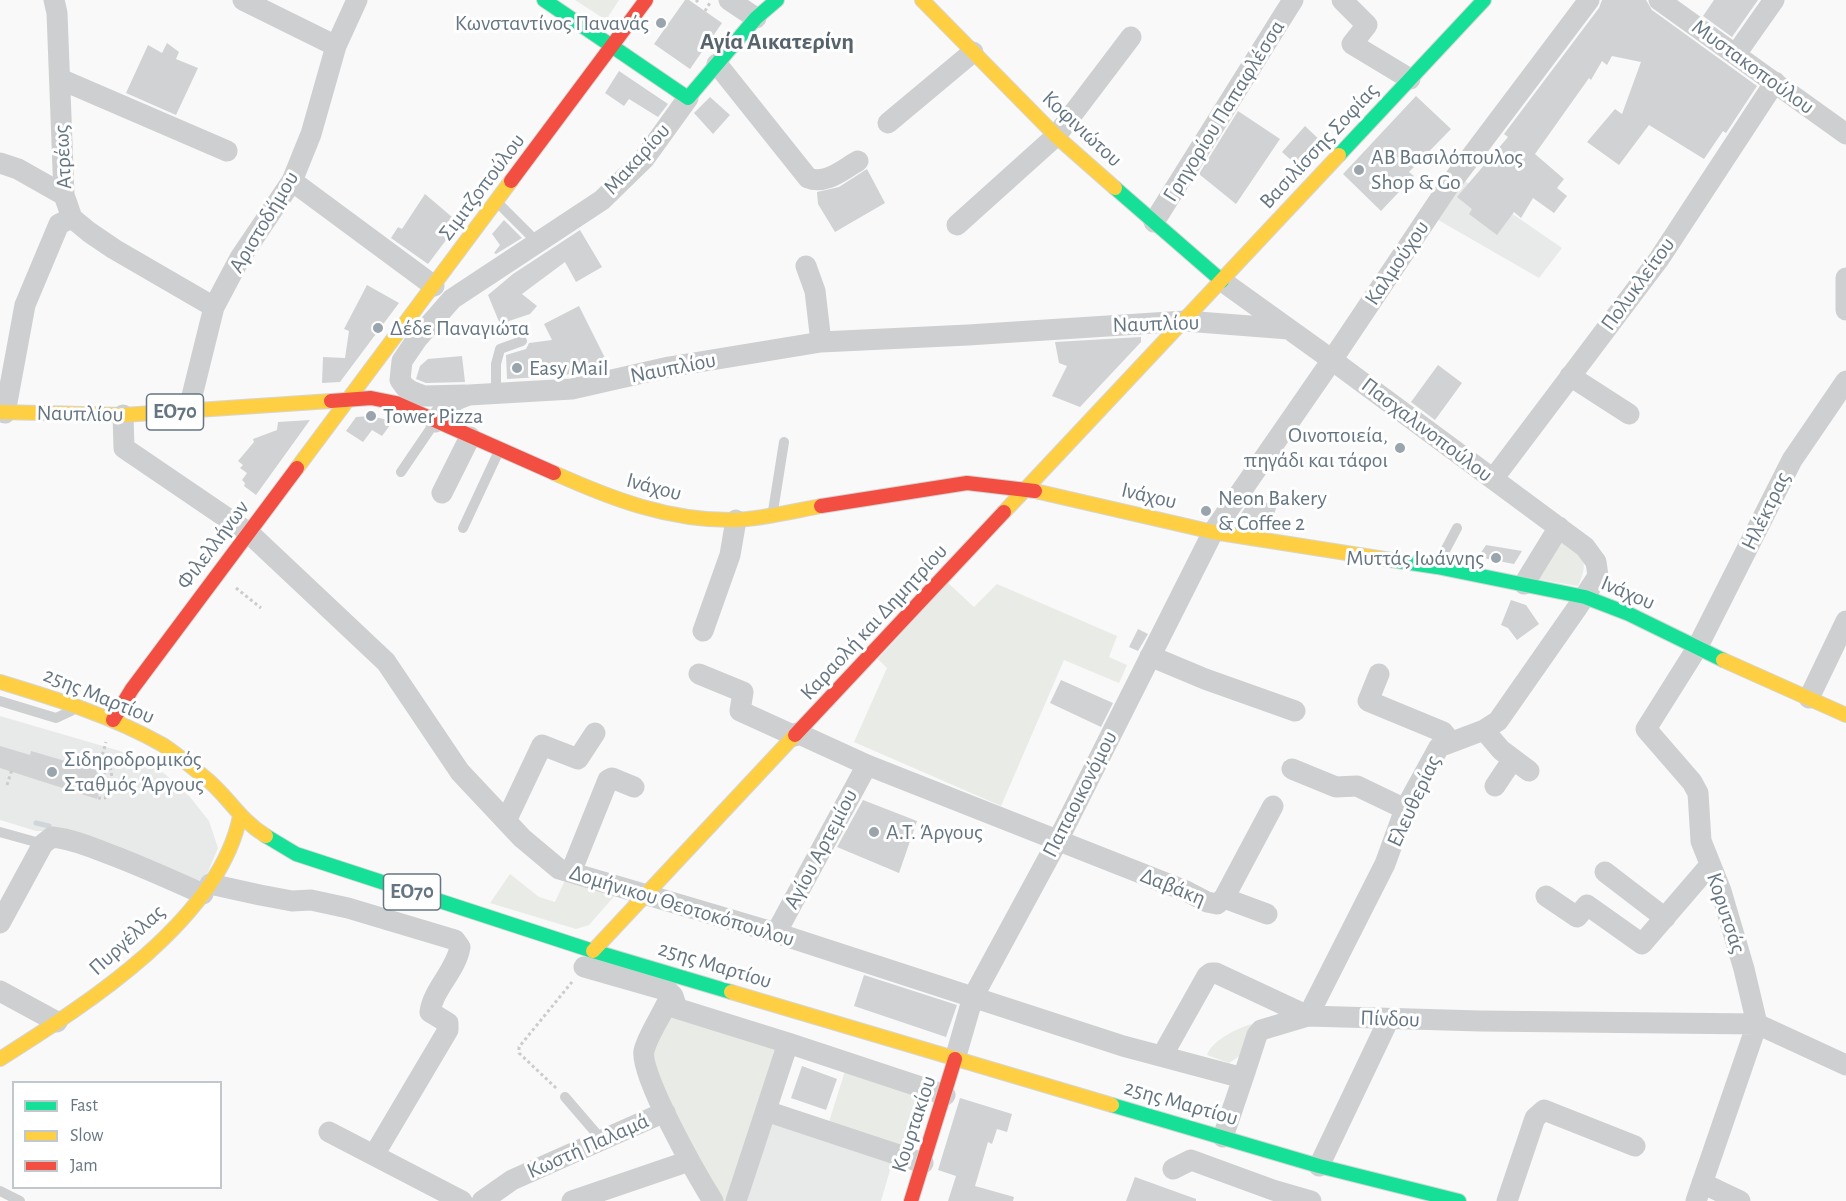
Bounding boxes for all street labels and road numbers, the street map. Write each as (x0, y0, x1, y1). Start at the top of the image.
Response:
street label: Μυστακοπούλου (1687, 14, 1819, 120)
street label: Γρηγορίου Παπαφλέσσα (1157, 15, 1291, 207)
street label: Βασιλίσσης Σοφίας (1254, 78, 1384, 214)
street label: Κοφινιώτου (1036, 85, 1128, 173)
street label: Μακαρίου (598, 118, 676, 200)
street label: Ατρέως (48, 124, 78, 190)
street label: Σιμιτζοπούλου (433, 128, 531, 246)
street label: Αριστοδήμου (223, 166, 305, 278)
street label: Καλμούχου (1359, 216, 1435, 310)
street label: Πολυκλείτου (1595, 232, 1681, 336)
street label: Ναυπλίου (1112, 309, 1200, 339)
street label: Ναυπλίου (628, 347, 718, 389)
street label: Πασχαλινοπούλου (1356, 372, 1498, 488)
road number: ΕΟ70 (146, 394, 204, 430)
street label: Ναυπλίου (36, 400, 124, 428)
street label: Ινάχου (623, 467, 685, 507)
street label: Ηλέκτρας (1736, 468, 1796, 554)
street label: Ινάχου (1119, 477, 1179, 515)
street label: Φιλελλήνων (171, 495, 255, 595)
street label: Καραολή και Δημητρίου (795, 538, 953, 706)
street label: Ινάχου (1597, 570, 1659, 616)
street label: 25ης Μαρτίου (40, 662, 158, 730)
street label: Παπαοικονόμου (1037, 726, 1123, 862)
street label: Ελευθερίας (1381, 751, 1447, 851)
street label: Αγίου Αρτεμίου (778, 784, 864, 914)
street label: Δομήνικου Θεοτοκόπουλου (566, 859, 798, 953)
street label: Δαβάκη (1137, 862, 1209, 912)
street label: Κορυτσάς (1701, 869, 1751, 957)
road number: ΕΟ70 (384, 874, 440, 910)
street label: Πυργέλλας (83, 899, 171, 981)
street label: 25ης Μαρτίου (655, 935, 775, 995)
street label: Πίνδου (1360, 1005, 1420, 1033)
street label: Κουρτακίου (886, 1072, 942, 1176)
street label: 25ης Μαρτίου (1121, 1074, 1241, 1132)
street label: Κωστή Παλαμά (523, 1107, 653, 1185)

